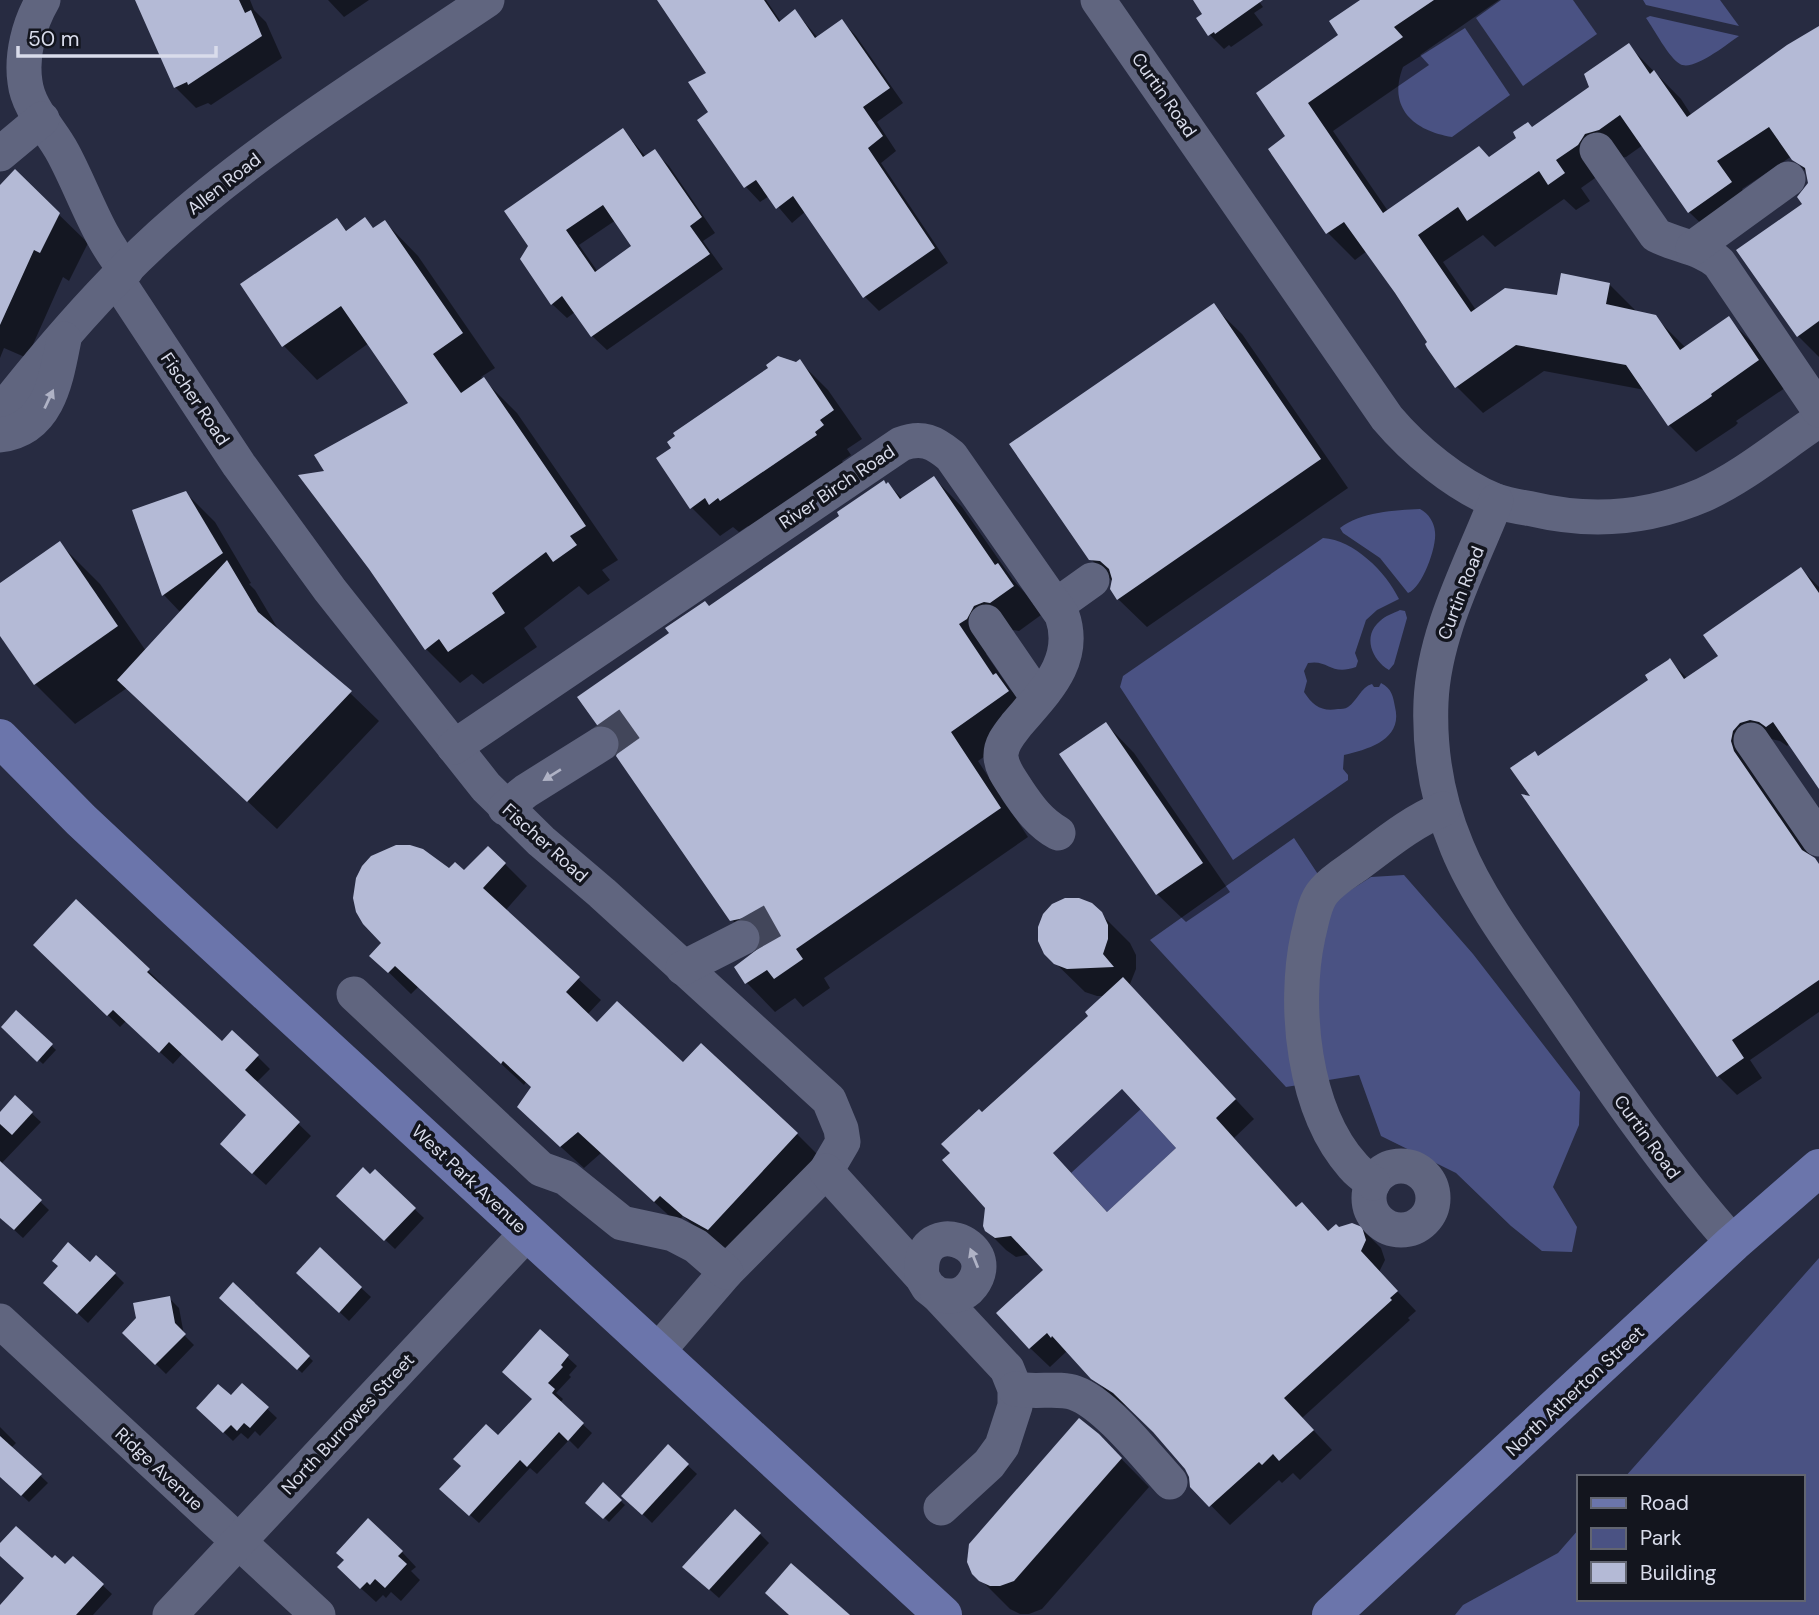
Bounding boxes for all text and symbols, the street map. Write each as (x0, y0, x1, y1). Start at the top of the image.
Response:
scale bar (18, 14, 215, 58)
text: 50 m (28, 25, 79, 53)
street label: Curtin Road (1126, 48, 1202, 142)
street label: Allen Road (182, 148, 266, 220)
street label: Fischer Road (155, 348, 235, 450)
one-way arrow (43, 389, 54, 409)
street label: River Birch Road (775, 439, 899, 535)
street label: Curtin Road (1432, 543, 1490, 643)
one-way arrow (542, 768, 562, 781)
street label: Fischer Road (497, 798, 593, 888)
street label: Curtin Road (1608, 1090, 1686, 1184)
street label: West Park Avenue (406, 1120, 532, 1238)
one-way arrow (969, 1247, 980, 1268)
street label: North Atherton Street (1501, 1320, 1649, 1462)
street label: North Burrowes Street (276, 1348, 420, 1500)
street label: Ridge Avenue (110, 1422, 208, 1516)
legend (1577, 1475, 1805, 1601)
text: Road (1640, 1489, 1689, 1517)
text: Park (1640, 1524, 1682, 1552)
text: Building (1640, 1559, 1717, 1587)

